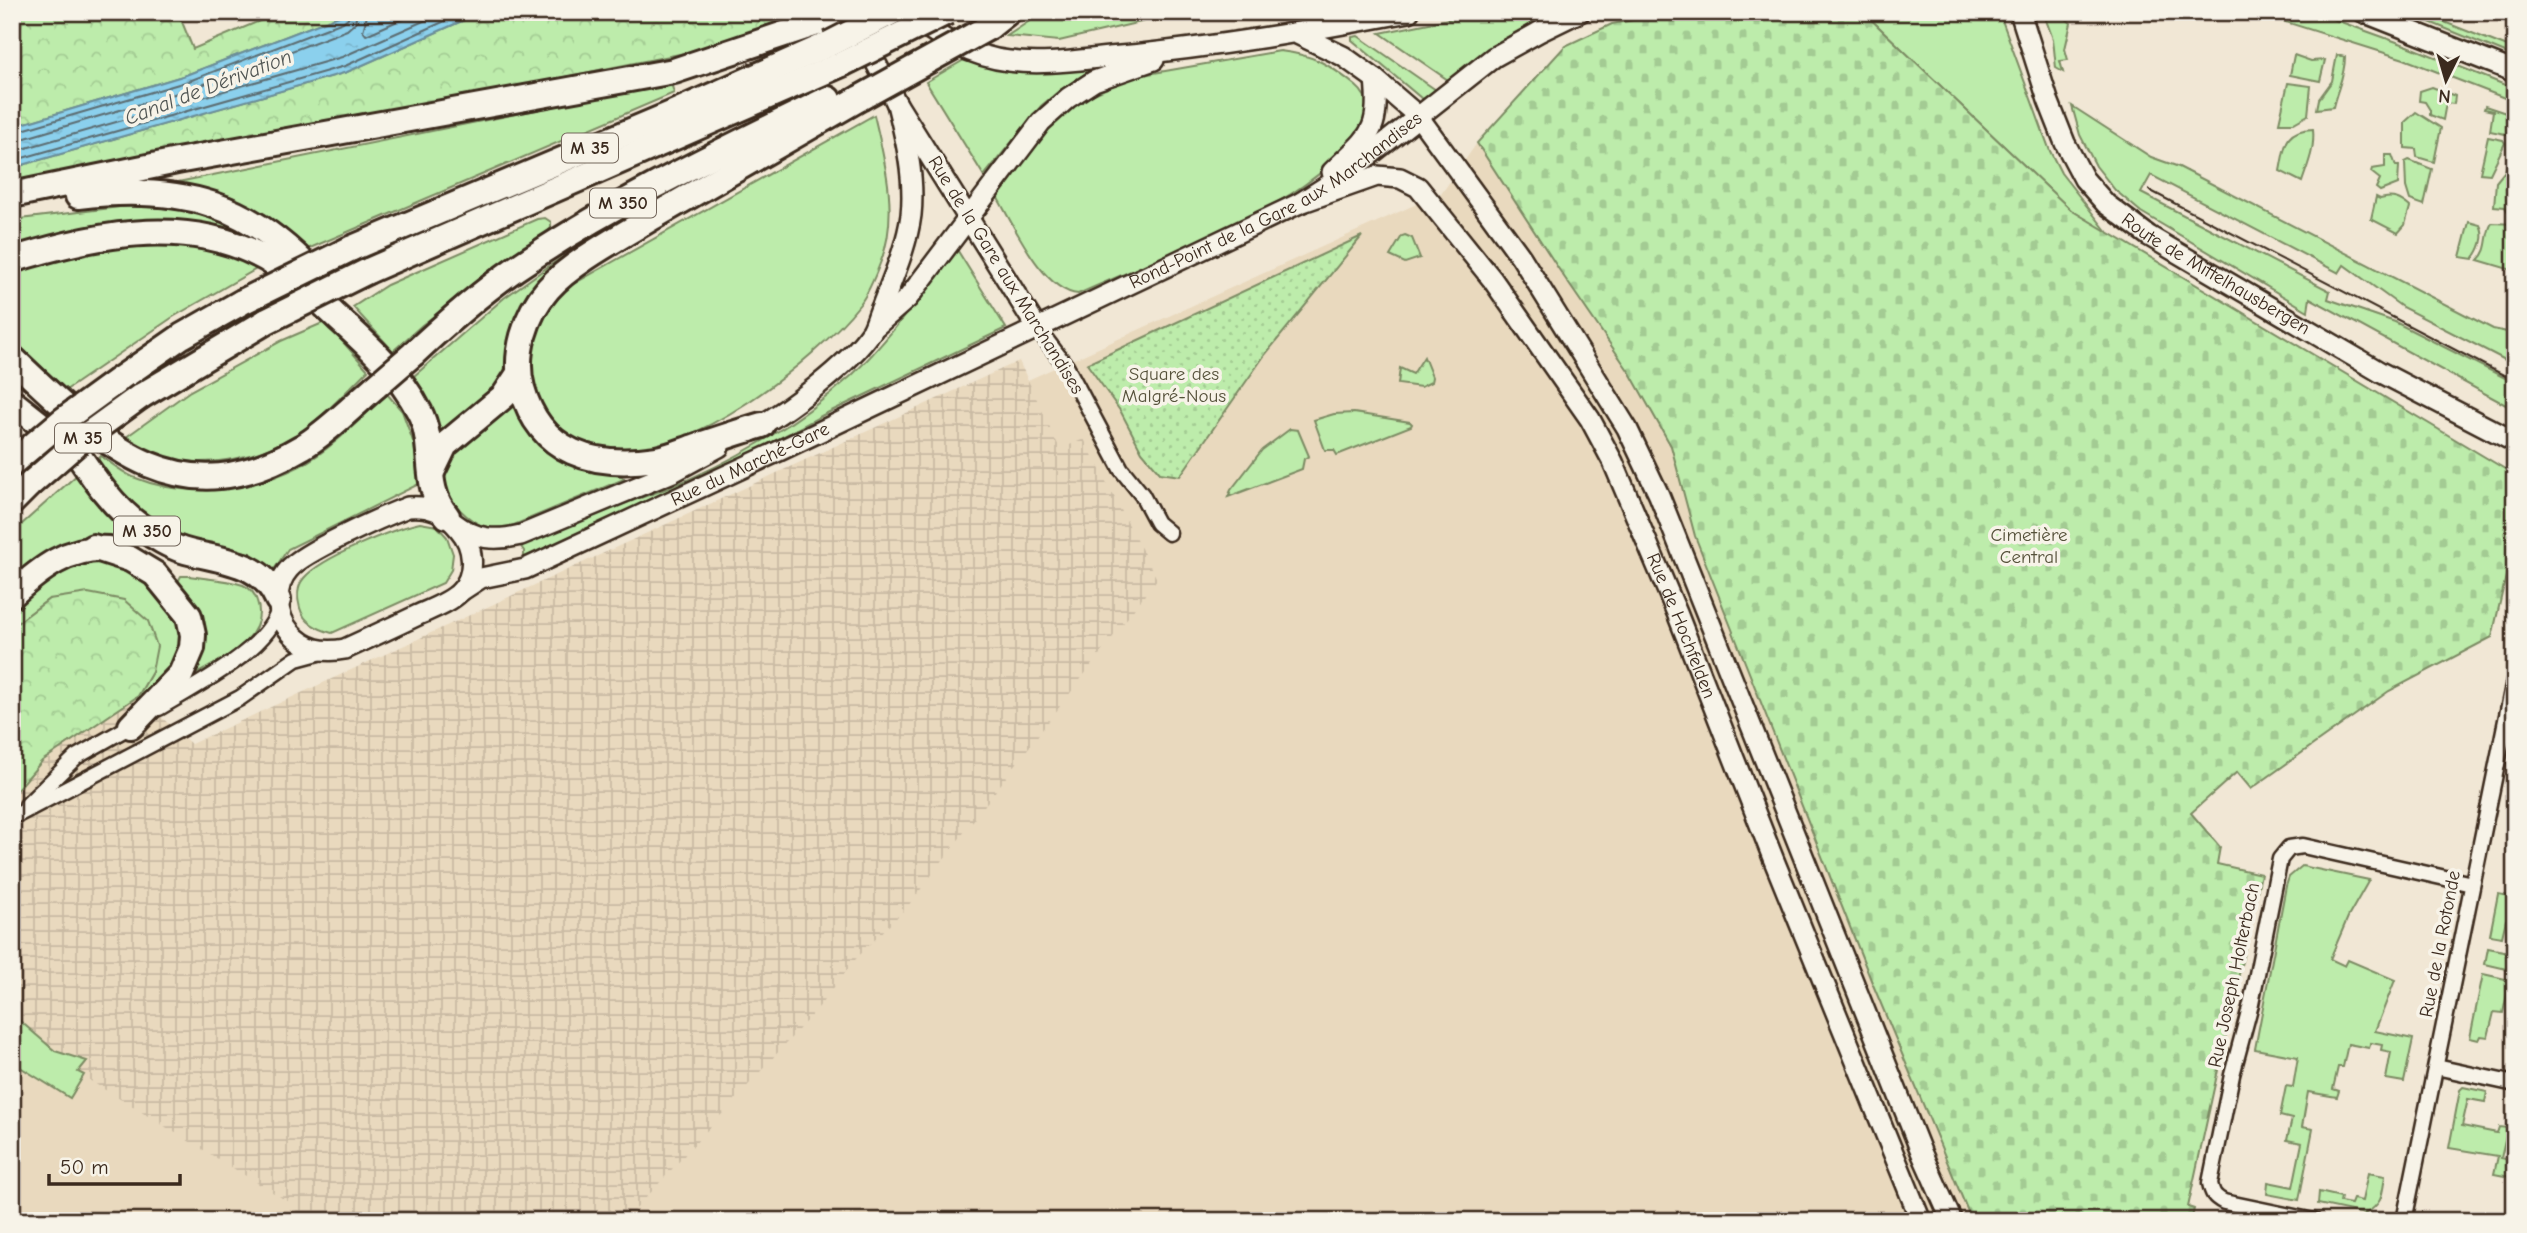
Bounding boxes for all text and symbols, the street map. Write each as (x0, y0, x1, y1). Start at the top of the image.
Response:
water label: Canal de Dérivation (121, 44, 295, 130)
north arrow (2412, 46, 2482, 116)
text: N (2437, 84, 2452, 107)
street label: Rond-Point de la Gare aux Marchandises (1126, 107, 1426, 294)
road number: M 35 (562, 134, 618, 162)
street label: Rue de la Gare aux Marchandises (923, 152, 1089, 398)
road number: M 350 (590, 188, 656, 218)
street label: Route de Mittelhausbergen (2117, 208, 2314, 339)
park label: Square des Malgré-Nous (1122, 363, 1226, 407)
street label: Rue du Marché-Gare (667, 418, 833, 511)
road number: M 35 (55, 424, 111, 452)
road number: M 350 (114, 516, 180, 546)
park label: Cimetière Central (1990, 524, 2068, 568)
street label: Rue de Hochfelden (1642, 550, 1720, 702)
street label: Rue de la Rotonde (2415, 869, 2465, 1019)
street label: Rue Joseph Holterbach (2204, 880, 2264, 1070)
scale bar (49, 1142, 180, 1186)
text: 50 m (60, 1155, 109, 1179)

